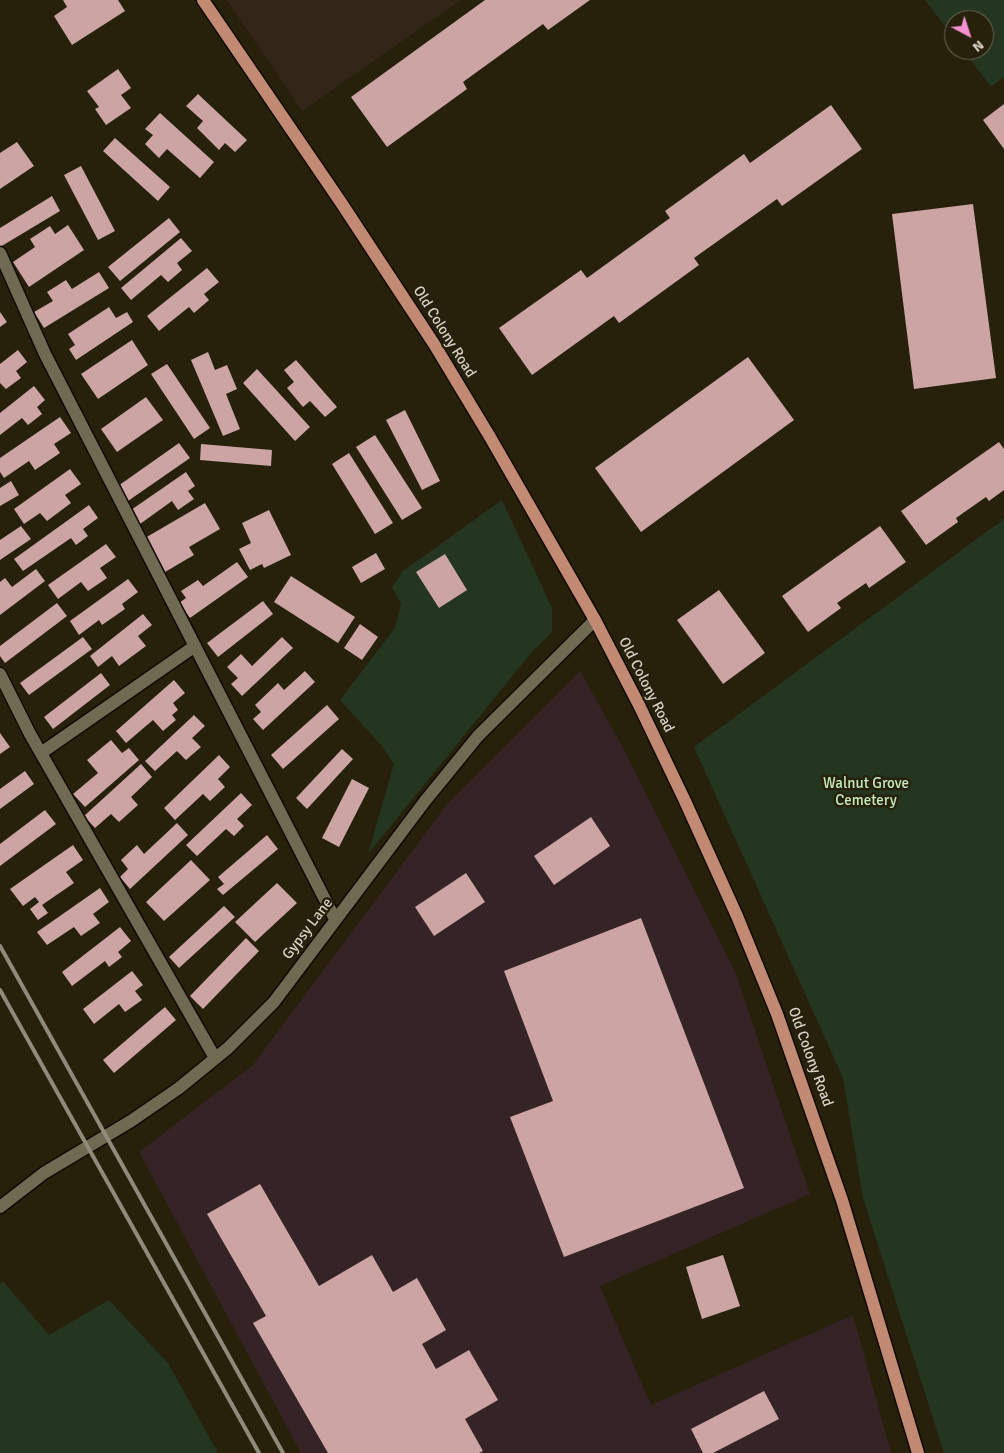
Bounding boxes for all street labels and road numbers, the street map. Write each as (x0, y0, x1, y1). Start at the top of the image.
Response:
street label: Old Colony Road (409, 283, 479, 381)
street label: Old Colony Road (614, 634, 678, 736)
street label: Gypsy Lane (279, 895, 337, 963)
street label: Old Colony Road (784, 1005, 836, 1109)

